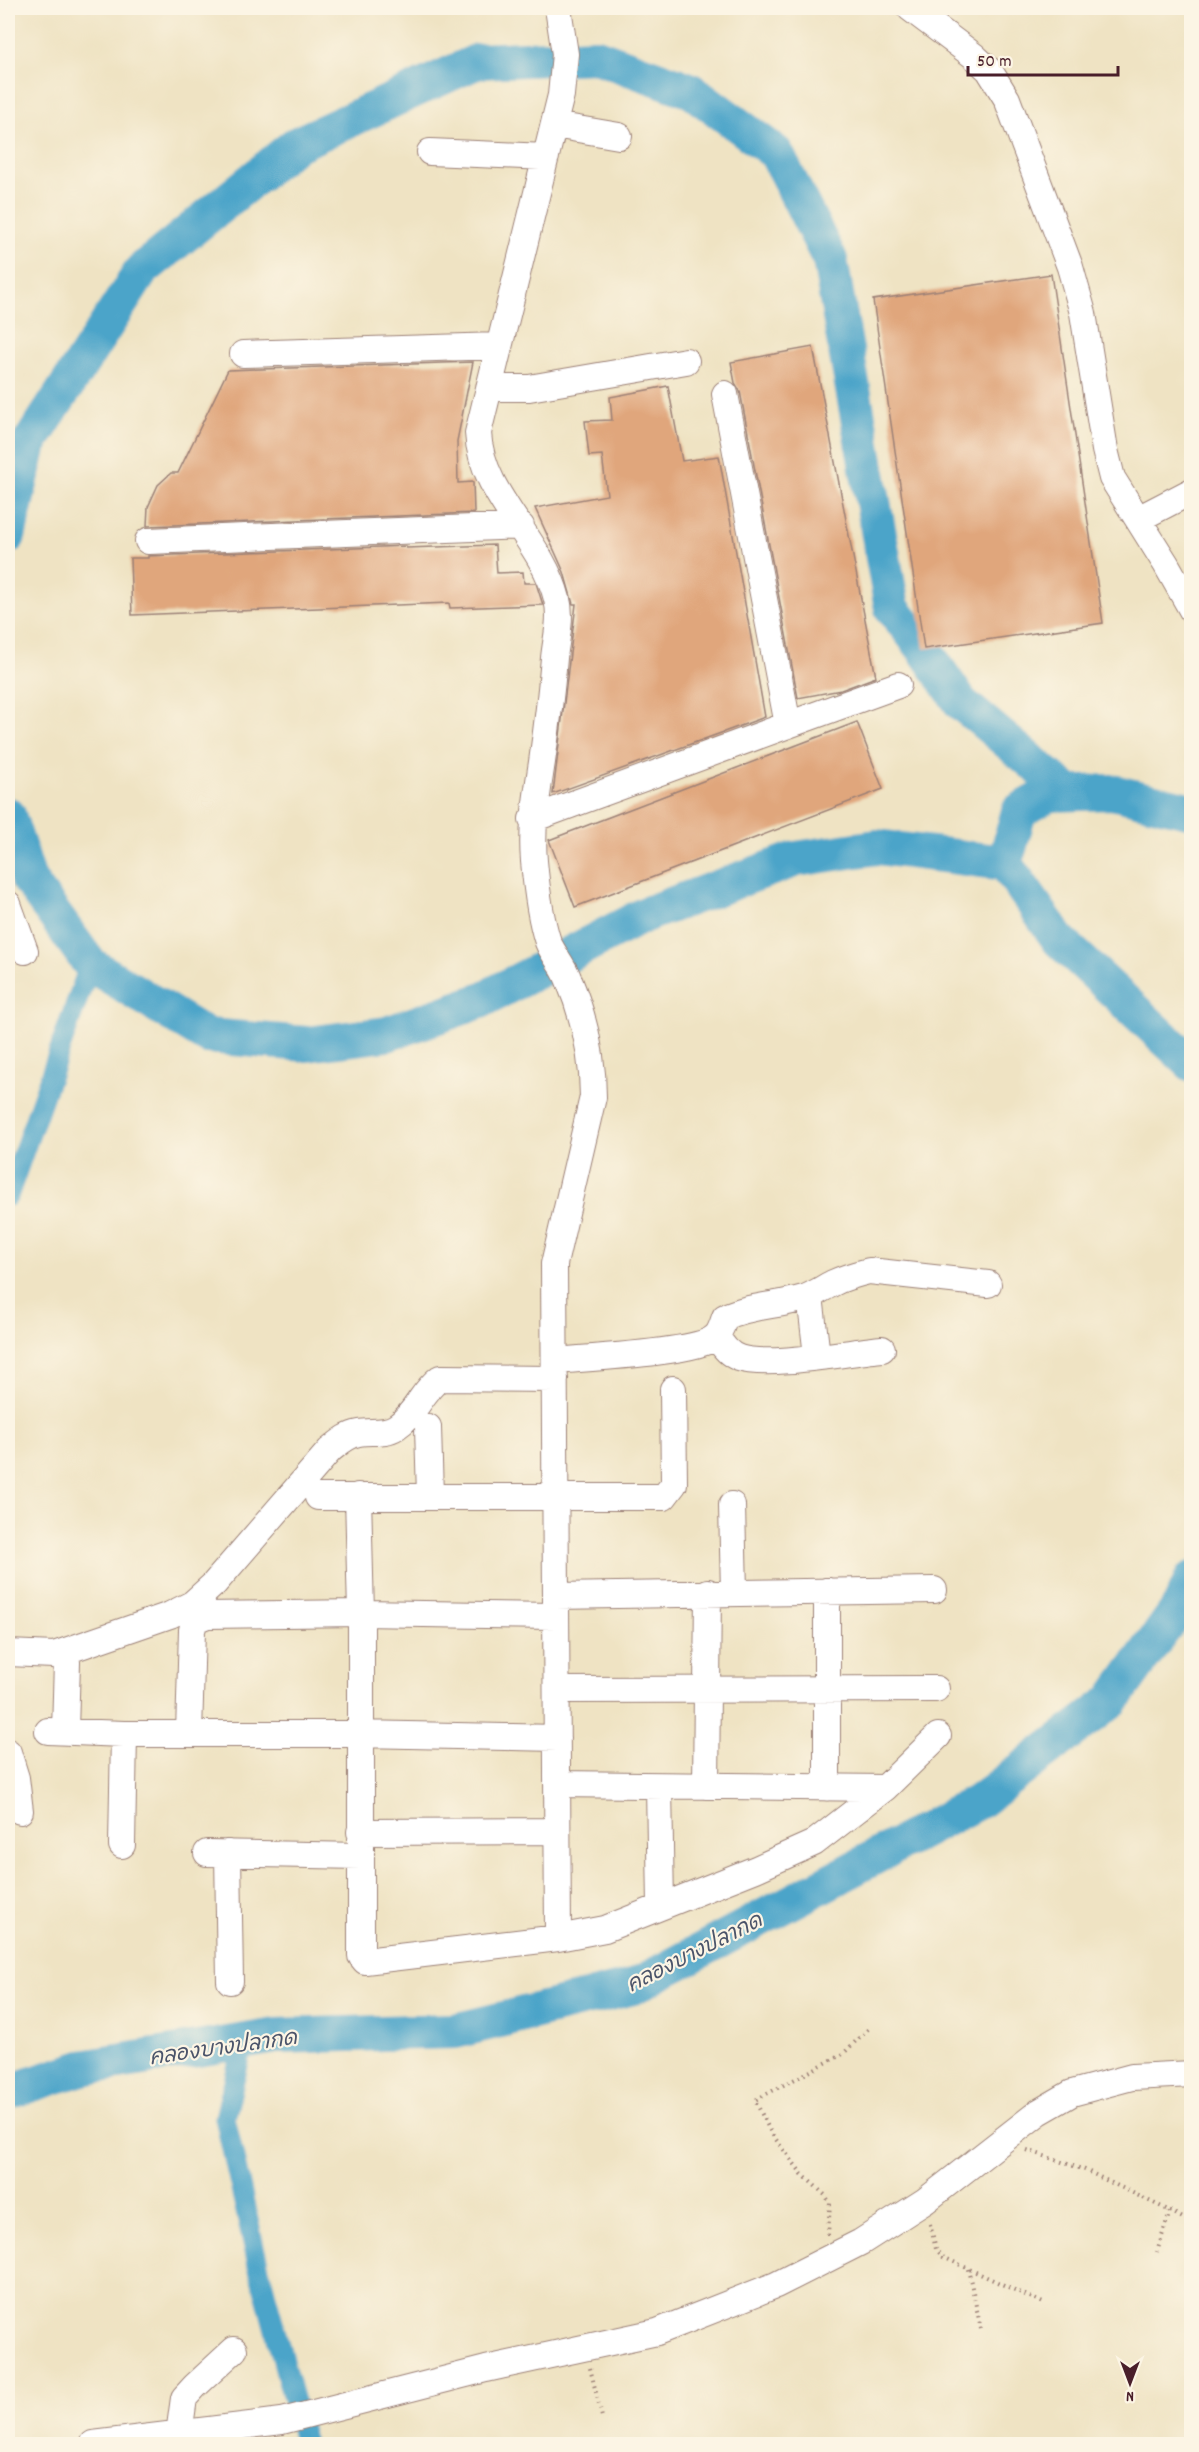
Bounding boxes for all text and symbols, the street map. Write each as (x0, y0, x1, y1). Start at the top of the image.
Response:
scale bar (968, 39, 1118, 77)
text: 50 m (977, 50, 1012, 75)
water label: คลองบางปลากด (622, 1907, 770, 2002)
water label: คลองบางปลากด (148, 2025, 301, 2075)
north arrow (1100, 2353, 1160, 2413)
text: N (1126, 2384, 1134, 2407)

